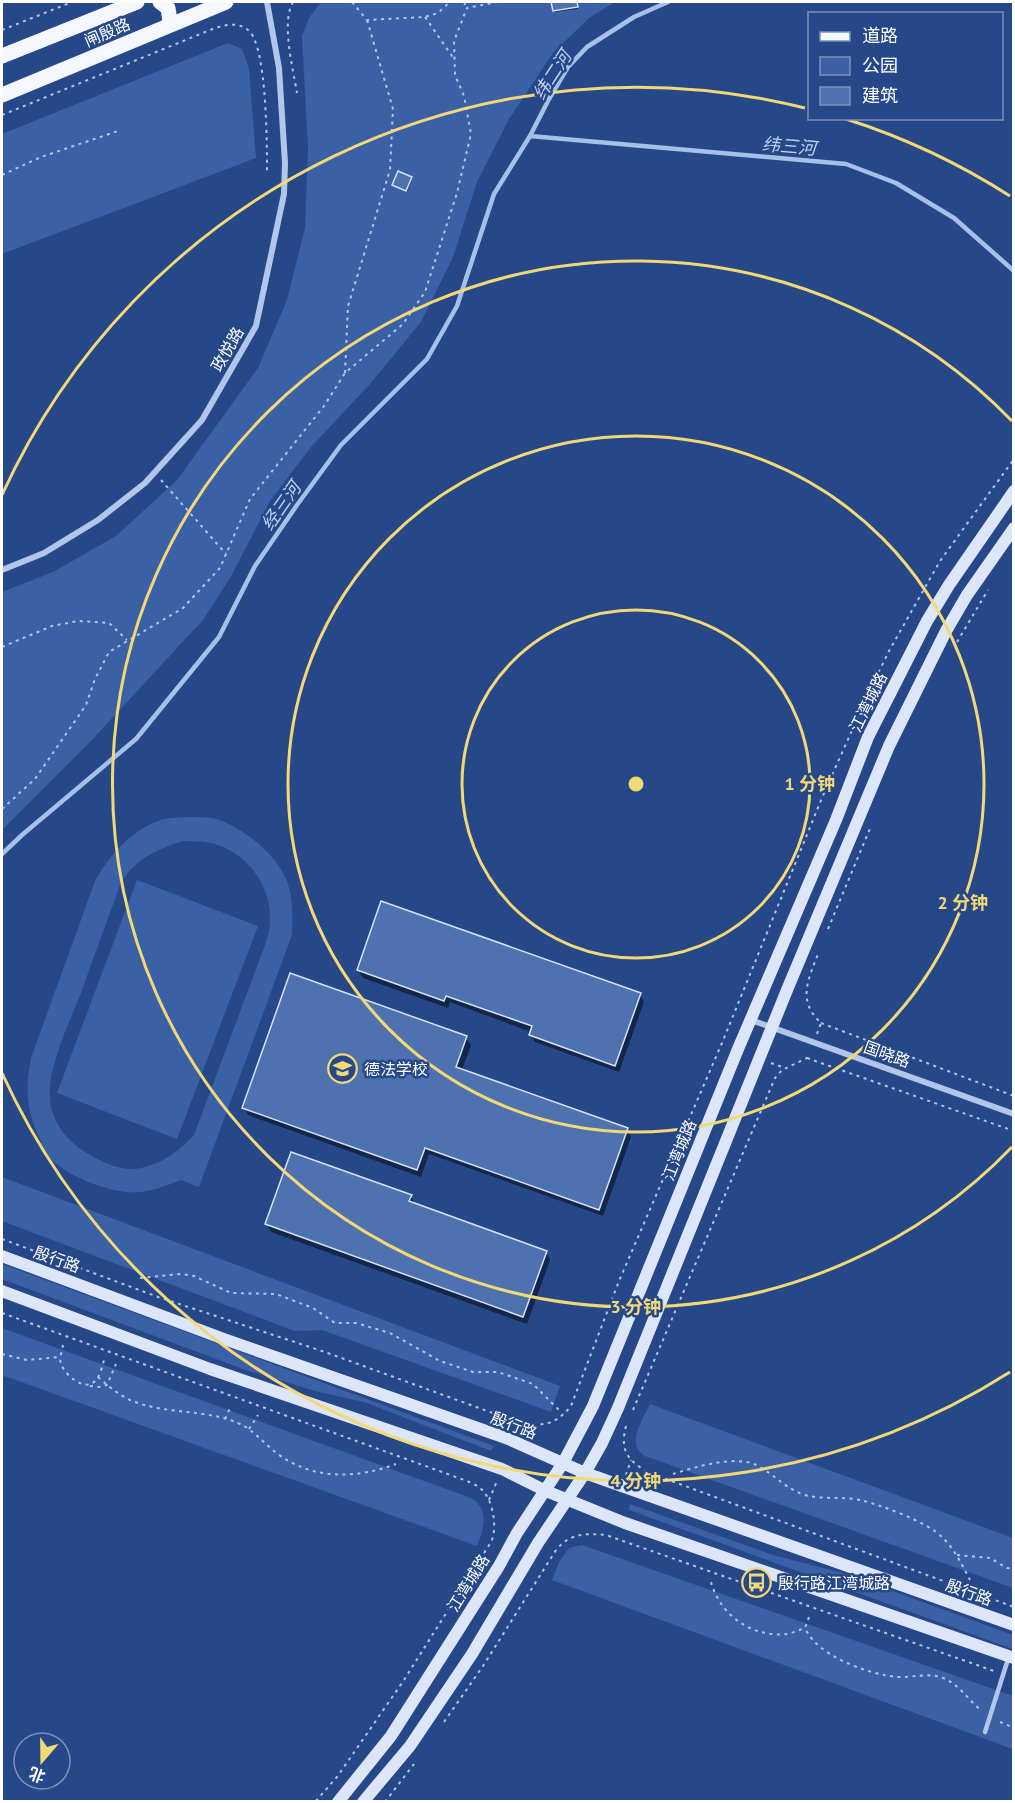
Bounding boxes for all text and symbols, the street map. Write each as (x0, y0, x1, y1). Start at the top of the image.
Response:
legend (808, 12, 1003, 120)
street label: 闸殷路 (81, 13, 133, 51)
text: 道路 (862, 24, 898, 47)
water label: 纬二河 (528, 44, 578, 104)
text: 公园 (862, 54, 898, 77)
text: 建筑 (862, 84, 898, 107)
water label: 纬三河 (761, 132, 820, 160)
street label: 政悦路 (206, 323, 248, 375)
water label: 经三河 (256, 475, 308, 535)
street label: 江湾城路 (845, 669, 891, 735)
text: 1 分钟 (785, 772, 835, 795)
centre of rings (626, 774, 646, 794)
text: 2 分钟 (938, 891, 988, 914)
street label: 国晓路 (861, 1036, 913, 1072)
school or university icon: 德法学校 (327, 1053, 359, 1085)
place label: 德法学校 (364, 1059, 428, 1079)
street label: 江湾城路 (658, 1117, 700, 1183)
street label: 殷行路 (31, 1241, 83, 1277)
text: 3 分钟 (611, 1295, 661, 1318)
street label: 殷行路 (488, 1407, 540, 1443)
text: 4 分钟 (611, 1469, 661, 1492)
street label: 江湾城路 (443, 1551, 493, 1615)
bus stop icon: 殷行路江湾城路 (741, 1567, 773, 1599)
place label: 殷行路江湾城路 (778, 1573, 890, 1593)
street label: 殷行路 (943, 1574, 995, 1610)
north arrow (12, 1731, 72, 1791)
text: 北 (26, 1763, 48, 1787)

